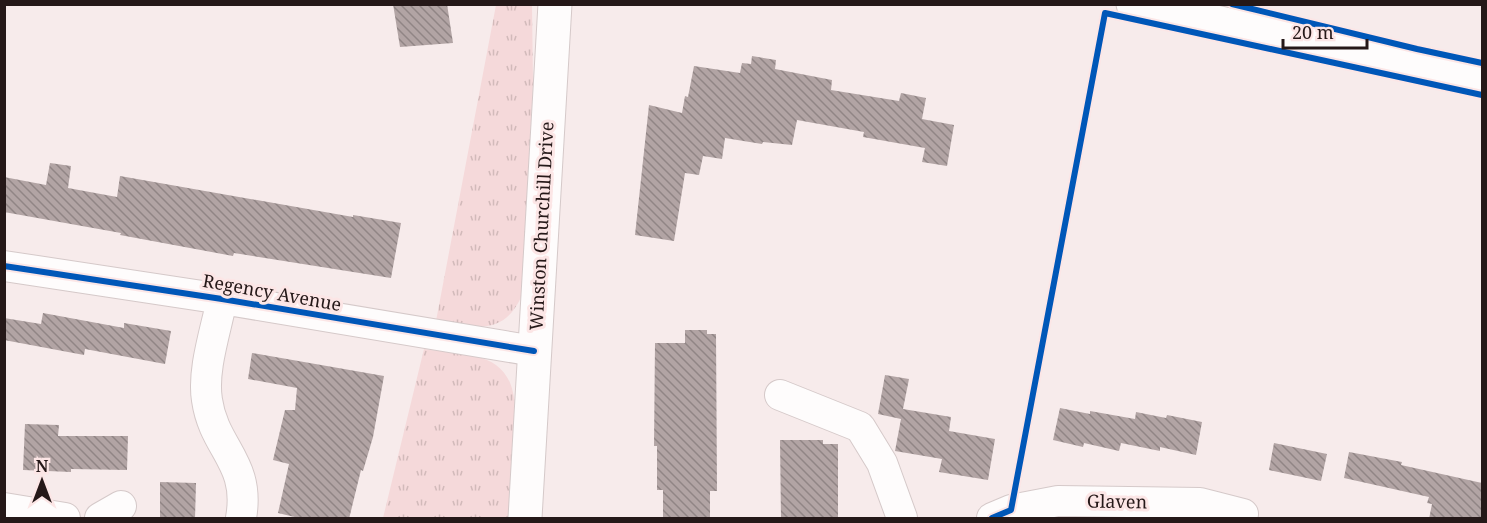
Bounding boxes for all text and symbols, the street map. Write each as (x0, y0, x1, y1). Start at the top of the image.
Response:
scale bar (1283, 12, 1367, 50)
text: 20 m (1292, 20, 1334, 44)
street label: Winston Churchill Drive (524, 121, 558, 331)
street label: Regency Avenue (201, 268, 343, 316)
north arrow (12, 451, 72, 511)
text: N (36, 455, 49, 477)
street label: Glaven (1087, 488, 1148, 514)

